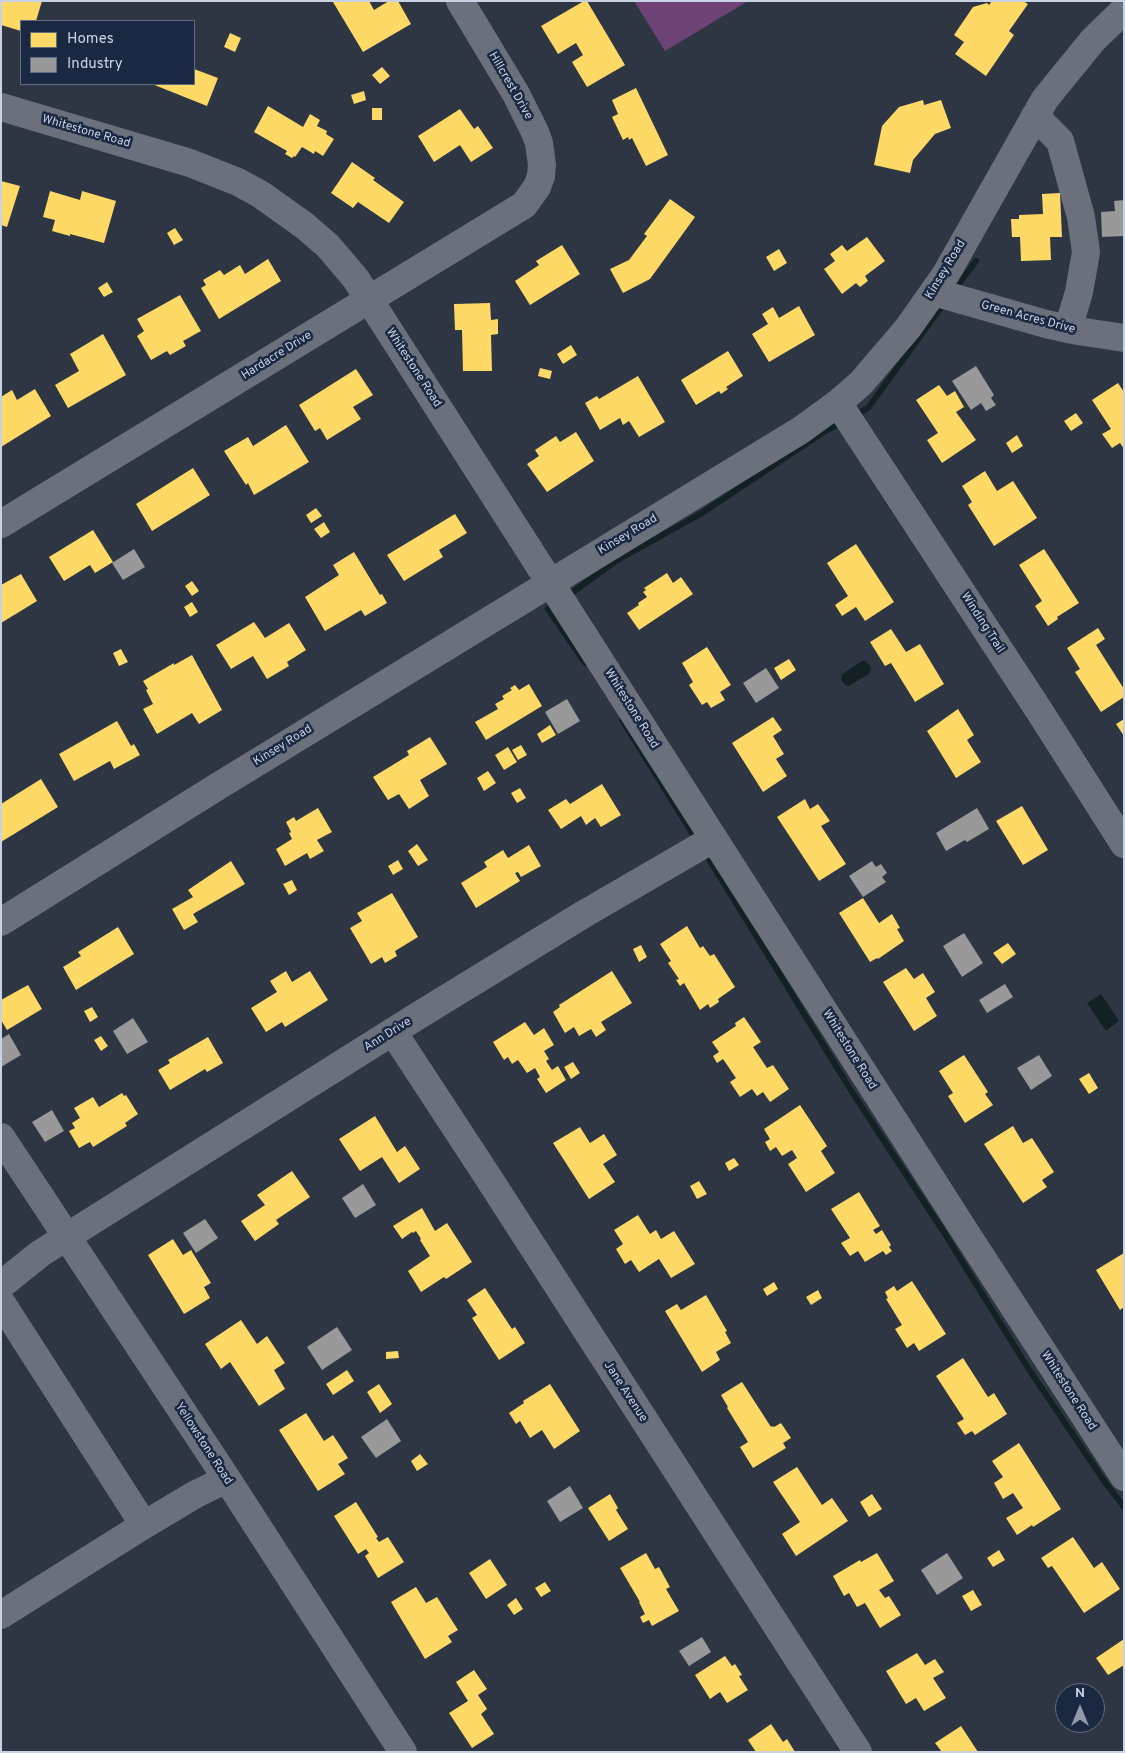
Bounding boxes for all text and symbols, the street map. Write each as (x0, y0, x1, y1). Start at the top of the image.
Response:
legend (20, 20, 195, 85)
text: Homes (67, 30, 114, 49)
street label: Hillcrest Drive (485, 50, 535, 122)
text: Industry (67, 55, 123, 74)
street label: Whitestone Road (40, 113, 132, 151)
street label: Kinsey Road (923, 238, 969, 302)
street label: Green Acres Drive (979, 298, 1077, 338)
street label: Whitestone Road (382, 326, 444, 410)
street label: Hardacre Drive (239, 329, 315, 383)
street label: Kinsey Road (596, 512, 660, 558)
street label: Winding Trail (957, 590, 1007, 656)
street label: Whitestone Road (601, 667, 661, 751)
street label: Kinsey Road (251, 722, 315, 770)
street label: Whitestone Road (819, 1008, 879, 1092)
street label: Ann Drive (362, 1015, 414, 1055)
street label: Whitestone Road (1037, 1349, 1099, 1433)
street label: Jane Avenue (600, 1359, 650, 1425)
street label: Yellowstone Road (171, 1400, 235, 1488)
north arrow (1055, 1683, 1105, 1733)
text: N (1075, 1685, 1085, 1702)

